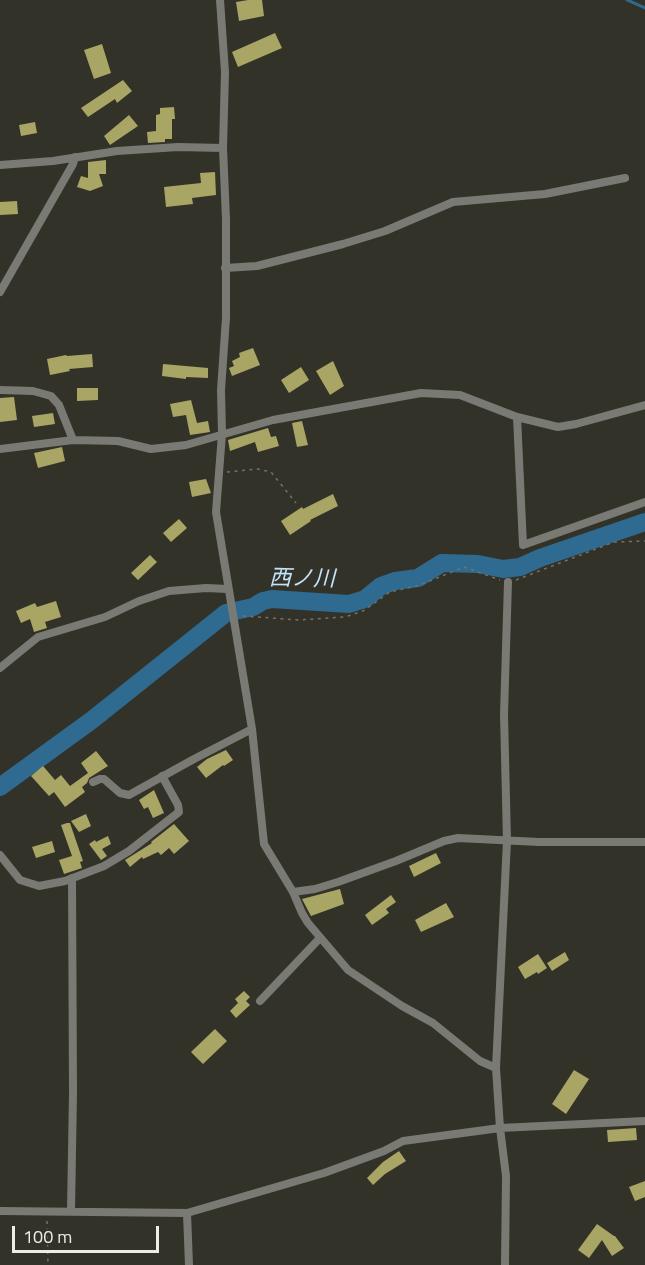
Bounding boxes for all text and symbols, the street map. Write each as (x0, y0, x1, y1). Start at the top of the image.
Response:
water label: 西ノ川 (269, 566, 335, 594)
scale bar (15, 1214, 162, 1252)
text: 100 m (23, 1223, 72, 1250)

